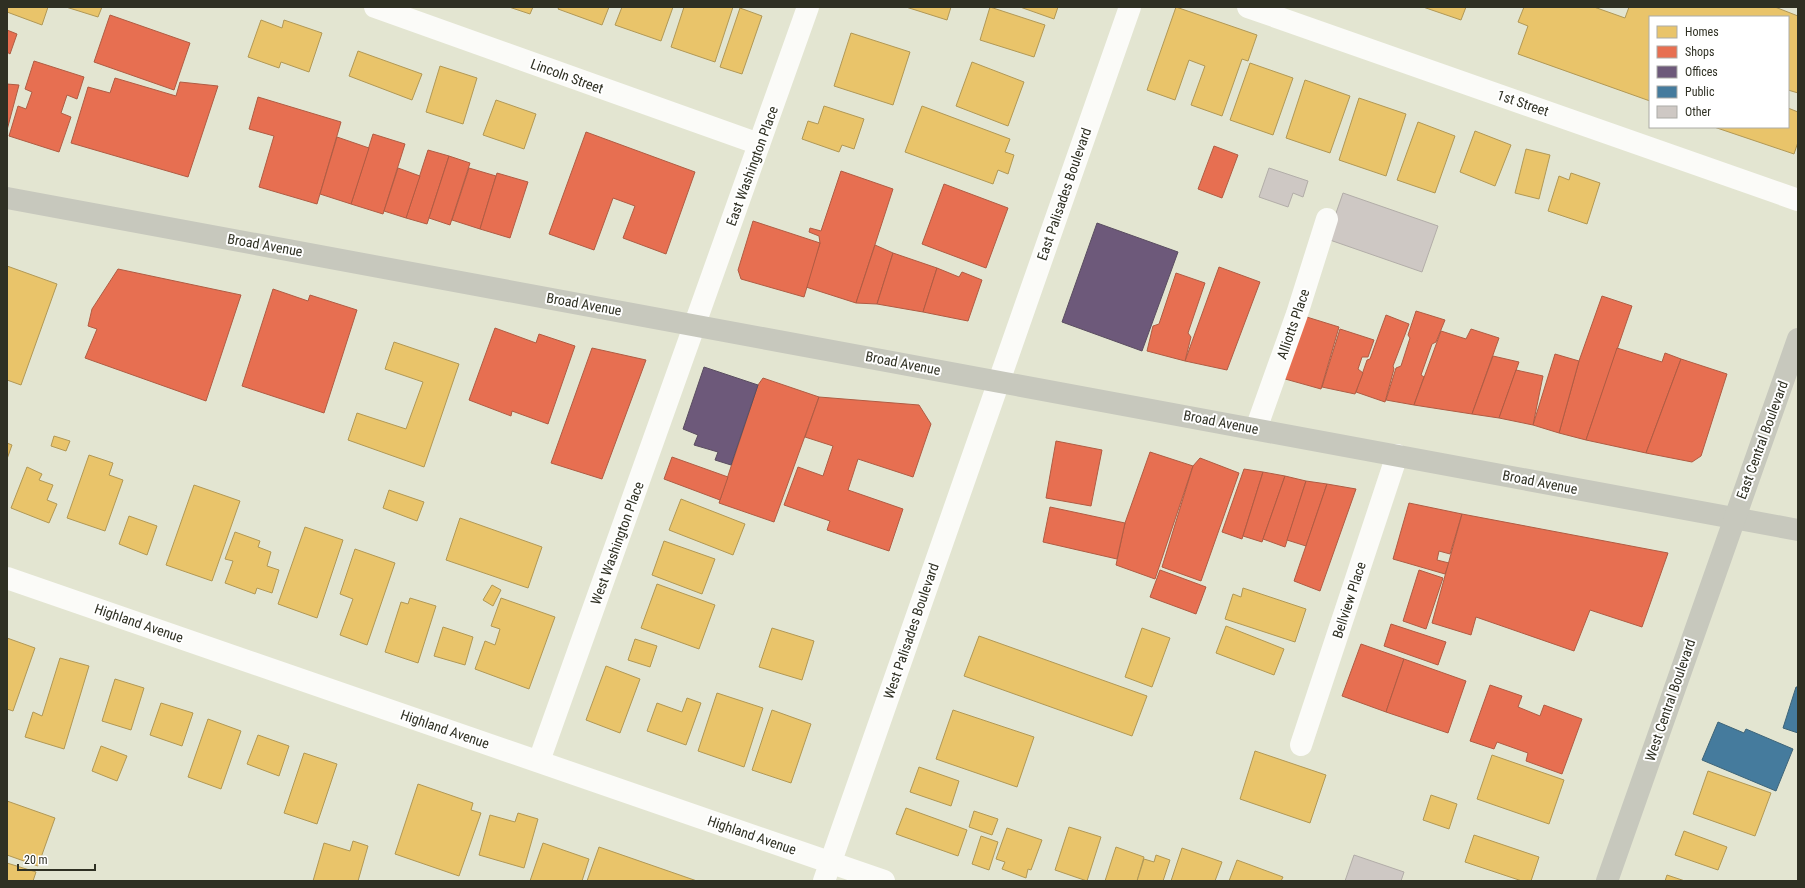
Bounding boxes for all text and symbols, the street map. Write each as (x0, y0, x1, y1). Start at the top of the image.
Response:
legend (1649, 16, 1789, 128)
text: Homes (1685, 25, 1719, 39)
text: Shops (1685, 45, 1714, 59)
street label: Lincoln Street (528, 55, 606, 97)
text: Offices (1685, 65, 1718, 79)
text: Public (1685, 85, 1715, 99)
street label: 1st Street (1495, 87, 1551, 119)
street label: East Washington Place (723, 103, 781, 228)
text: Other (1685, 105, 1711, 119)
street label: East Palisades Boulevard (1034, 126, 1094, 262)
street label: Broad Avenue (226, 231, 304, 260)
street label: Alliotts Place (1273, 286, 1313, 361)
street label: Broad Avenue (545, 290, 623, 319)
street label: Broad Avenue (864, 348, 942, 378)
street label: East Central Boulevard (1733, 379, 1791, 501)
street label: Broad Avenue (1182, 407, 1260, 437)
street label: Broad Avenue (1501, 467, 1579, 497)
street label: West Washington Place (587, 479, 647, 607)
street label: Bellview Place (1329, 559, 1369, 640)
street label: West Palisades Boulevard (880, 561, 942, 701)
street label: Highland Avenue (93, 600, 186, 646)
street label: West Central Boulevard (1642, 637, 1698, 763)
street label: Highland Avenue (399, 706, 492, 752)
street label: Highland Avenue (706, 812, 799, 858)
scale bar (18, 846, 95, 872)
text: 20 m (24, 853, 48, 867)

